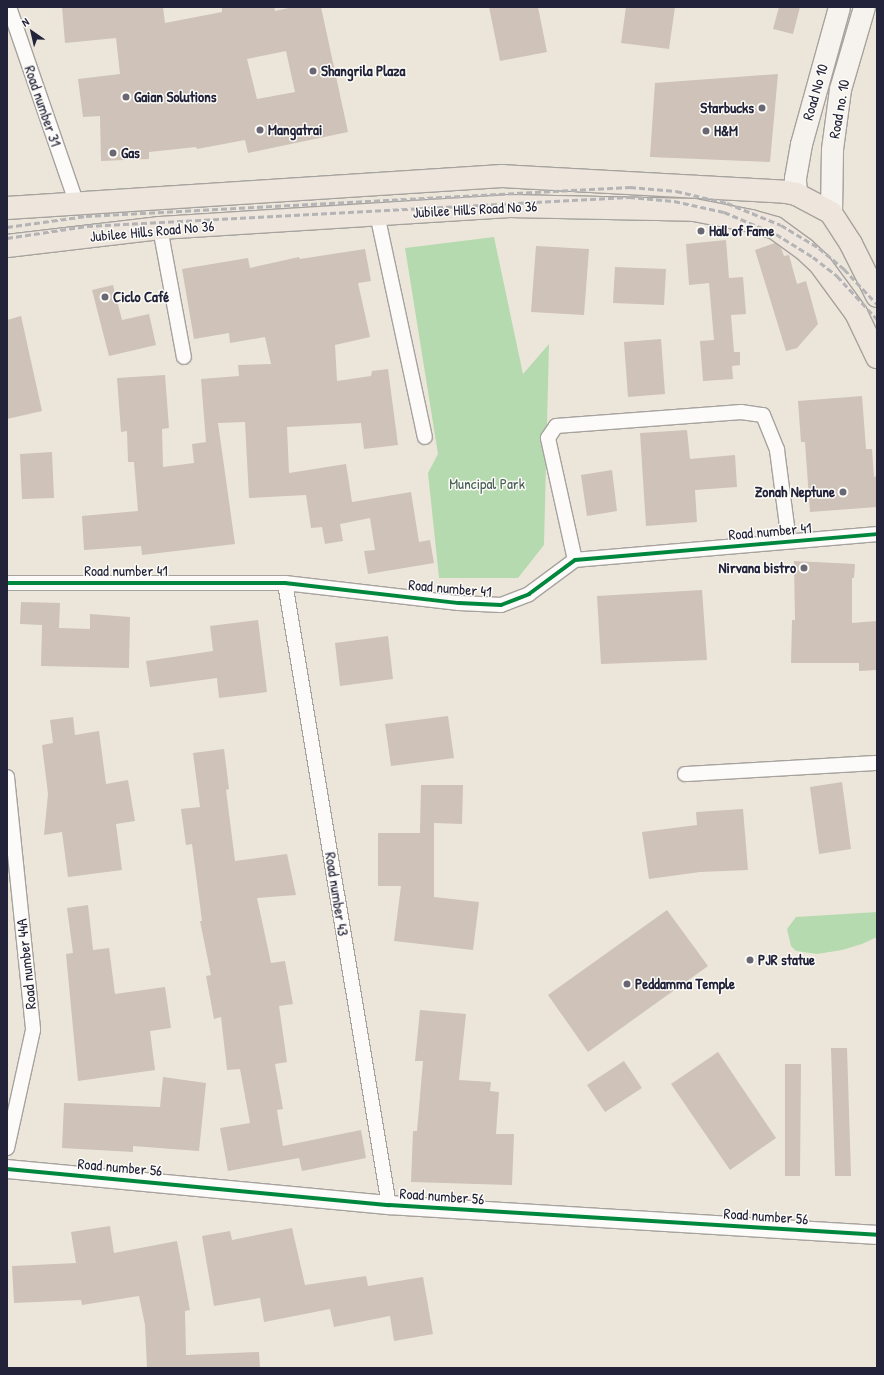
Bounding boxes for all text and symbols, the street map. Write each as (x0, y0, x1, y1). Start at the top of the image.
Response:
north arrow (12, 12, 52, 52)
text: N (19, 15, 32, 29)
place label: Shangrila Plaza (321, 62, 405, 80)
street label: Road No 10 (798, 62, 832, 122)
street label: Road number 31 (21, 63, 65, 149)
marker: Shangrila Plaza (308, 66, 318, 76)
street label: Road no. 10 (825, 78, 853, 140)
place label: Gaian Solutions (134, 88, 217, 106)
marker: Gaian Solutions (121, 92, 131, 102)
place label: Starbucks (700, 99, 754, 117)
marker: Starbucks (757, 103, 767, 113)
place label: Mangatrai (268, 121, 322, 139)
place label: H&M (714, 122, 738, 140)
marker: Mangatrai (255, 125, 265, 135)
marker: H&M (701, 126, 711, 136)
place label: Gas (121, 144, 140, 162)
marker: Gas (108, 148, 118, 158)
street label: Jubilee Hills Road No 36 (412, 197, 538, 221)
street label: Jubilee Hills Road No 36 (89, 217, 215, 245)
place label: Hall of Fame (709, 222, 774, 240)
marker: Hall of Fame (696, 226, 706, 236)
place label: Ciclo Café (113, 288, 169, 306)
marker: Ciclo Café (100, 292, 110, 302)
park label: Muncipal Park (449, 475, 525, 493)
place label: Zonah Neptune (755, 483, 835, 501)
marker: Zonah Neptune (838, 487, 848, 497)
street label: Road number 41 (728, 518, 812, 544)
place label: Nirvana bistro (719, 559, 796, 577)
street label: Road number 41 (84, 562, 168, 580)
marker: Nirvana bistro (799, 563, 809, 573)
street label: Road number 41 (408, 575, 492, 601)
street label: Road number 43 (321, 851, 353, 937)
street label: Road number 44A (12, 918, 40, 1010)
place label: PJR statue (758, 951, 815, 969)
marker: PJR statue (745, 955, 755, 965)
place label: Peddamma Temple (635, 975, 735, 993)
marker: Peddamma Temple (622, 979, 632, 989)
street label: Road number 56 (77, 1154, 163, 1180)
street label: Road number 56 (399, 1184, 485, 1208)
street label: Road number 56 (723, 1204, 809, 1228)

